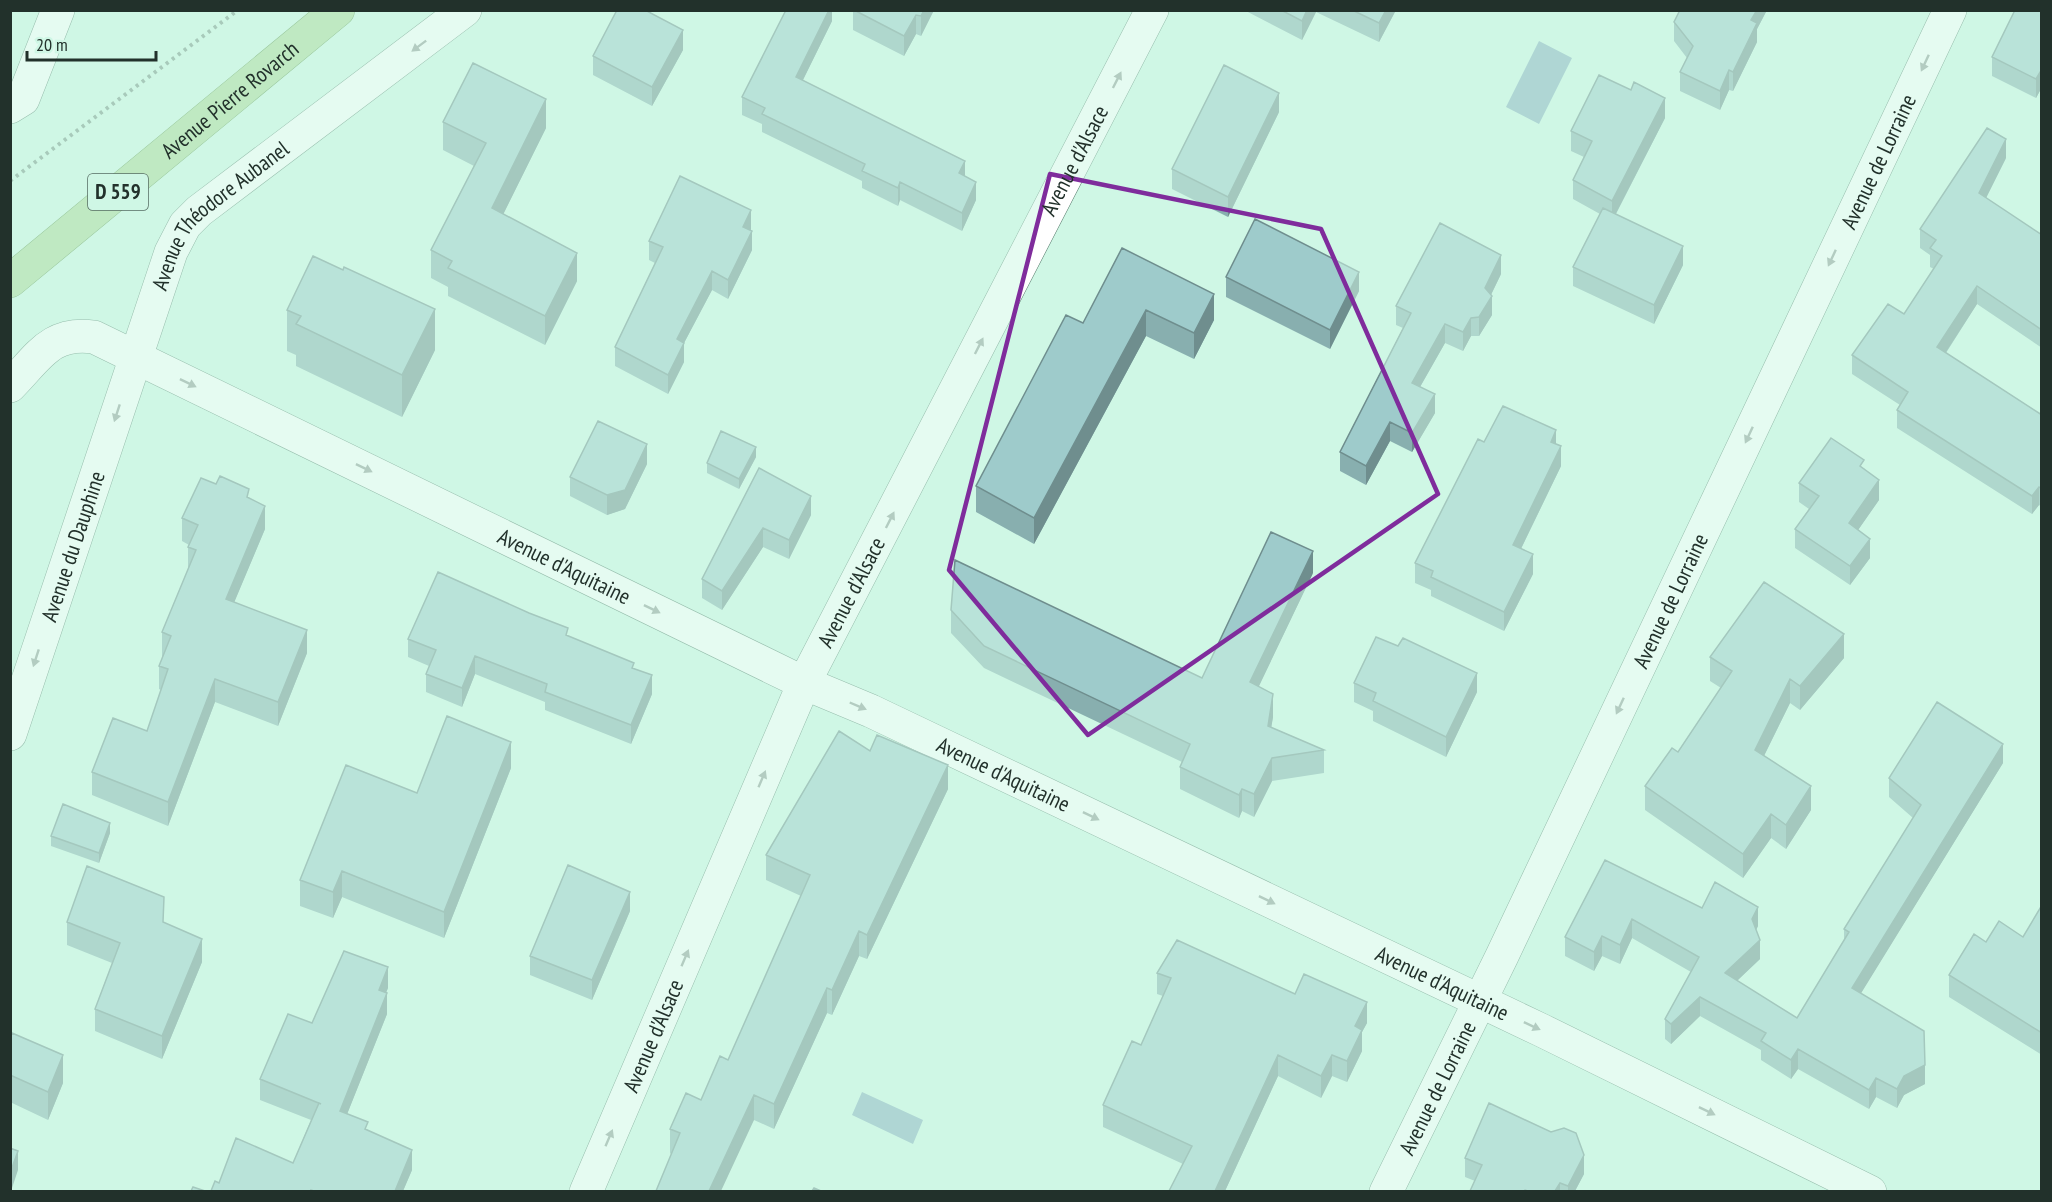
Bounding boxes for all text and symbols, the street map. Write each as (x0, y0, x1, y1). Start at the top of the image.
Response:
scale bar (27, 24, 156, 62)
text: 20 m (36, 33, 68, 56)
street label: Avenue Pierre Rovarch (155, 35, 304, 164)
one-way arrow (411, 39, 426, 51)
one-way arrow (1921, 55, 1930, 72)
one-way arrow (1112, 71, 1122, 88)
street label: Avenue de Lorraine (1834, 90, 1922, 233)
street label: Avenue d'Alsace (1034, 101, 1114, 220)
street label: Avenue Théodore Aubanel (145, 134, 295, 294)
road number: D 559 (88, 174, 148, 210)
one-way arrow (1828, 250, 1837, 267)
one-way arrow (975, 338, 984, 355)
one-way arrow (180, 378, 197, 388)
one-way arrow (112, 404, 122, 422)
one-way arrow (1744, 426, 1753, 443)
one-way arrow (355, 464, 372, 473)
street label: Avenue du Dauphine (35, 467, 111, 625)
one-way arrow (885, 511, 895, 528)
street label: Avenue d'Aquitaine (493, 522, 635, 610)
street label: Avenue de Lorraine (1626, 529, 1714, 673)
street label: Avenue d'Alsace (811, 532, 891, 652)
one-way arrow (644, 604, 661, 613)
one-way arrow (31, 649, 40, 667)
one-way arrow (1616, 697, 1625, 714)
one-way arrow (849, 701, 866, 710)
street label: Avenue d'Aquitaine (932, 730, 1075, 818)
one-way arrow (757, 769, 767, 787)
one-way arrow (1082, 812, 1099, 821)
one-way arrow (1258, 896, 1275, 905)
street label: Avenue d'Aquitaine (1371, 939, 1513, 1027)
one-way arrow (681, 949, 690, 967)
street label: Avenue d'Alsace (616, 975, 689, 1096)
street label: Avenue de Lorraine (1392, 1016, 1482, 1159)
one-way arrow (1524, 1021, 1541, 1030)
one-way arrow (1699, 1107, 1716, 1116)
one-way arrow (604, 1128, 614, 1146)

